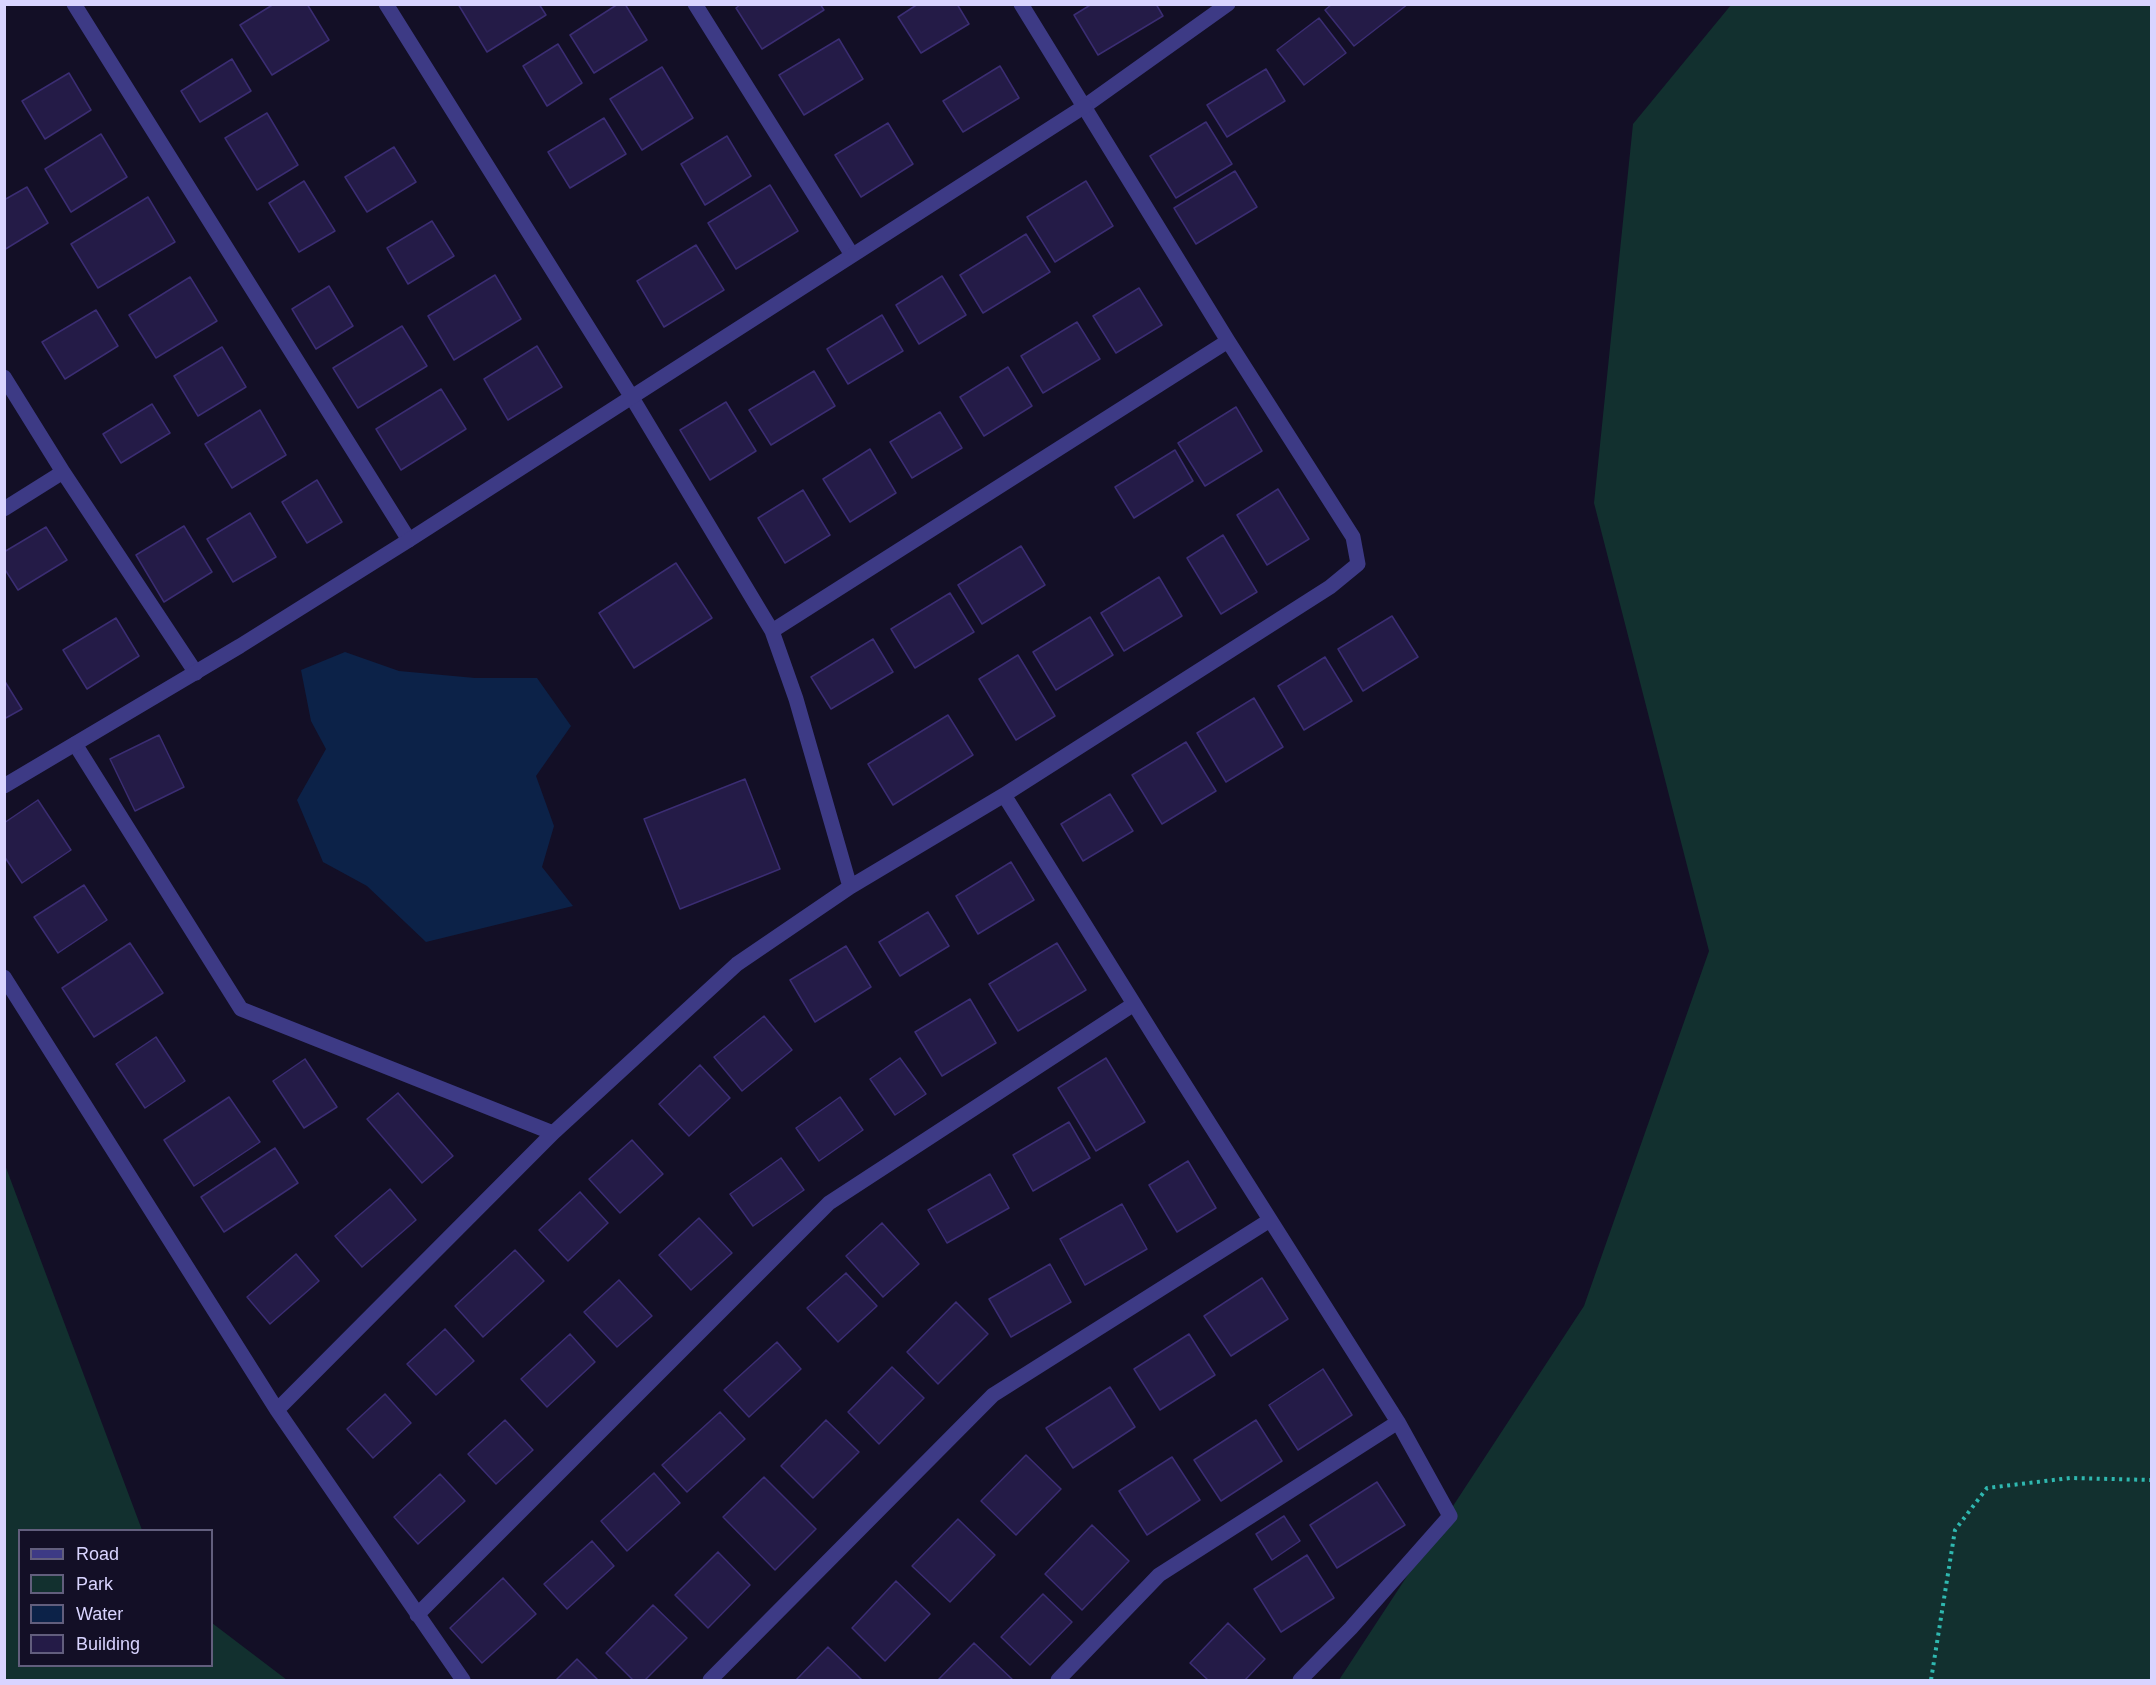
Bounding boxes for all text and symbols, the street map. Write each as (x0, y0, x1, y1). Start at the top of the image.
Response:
legend (18, 1529, 213, 1667)
text: Road (76, 1544, 119, 1564)
text: Park (76, 1574, 113, 1594)
text: Water (76, 1604, 123, 1624)
text: Building (76, 1634, 140, 1654)

